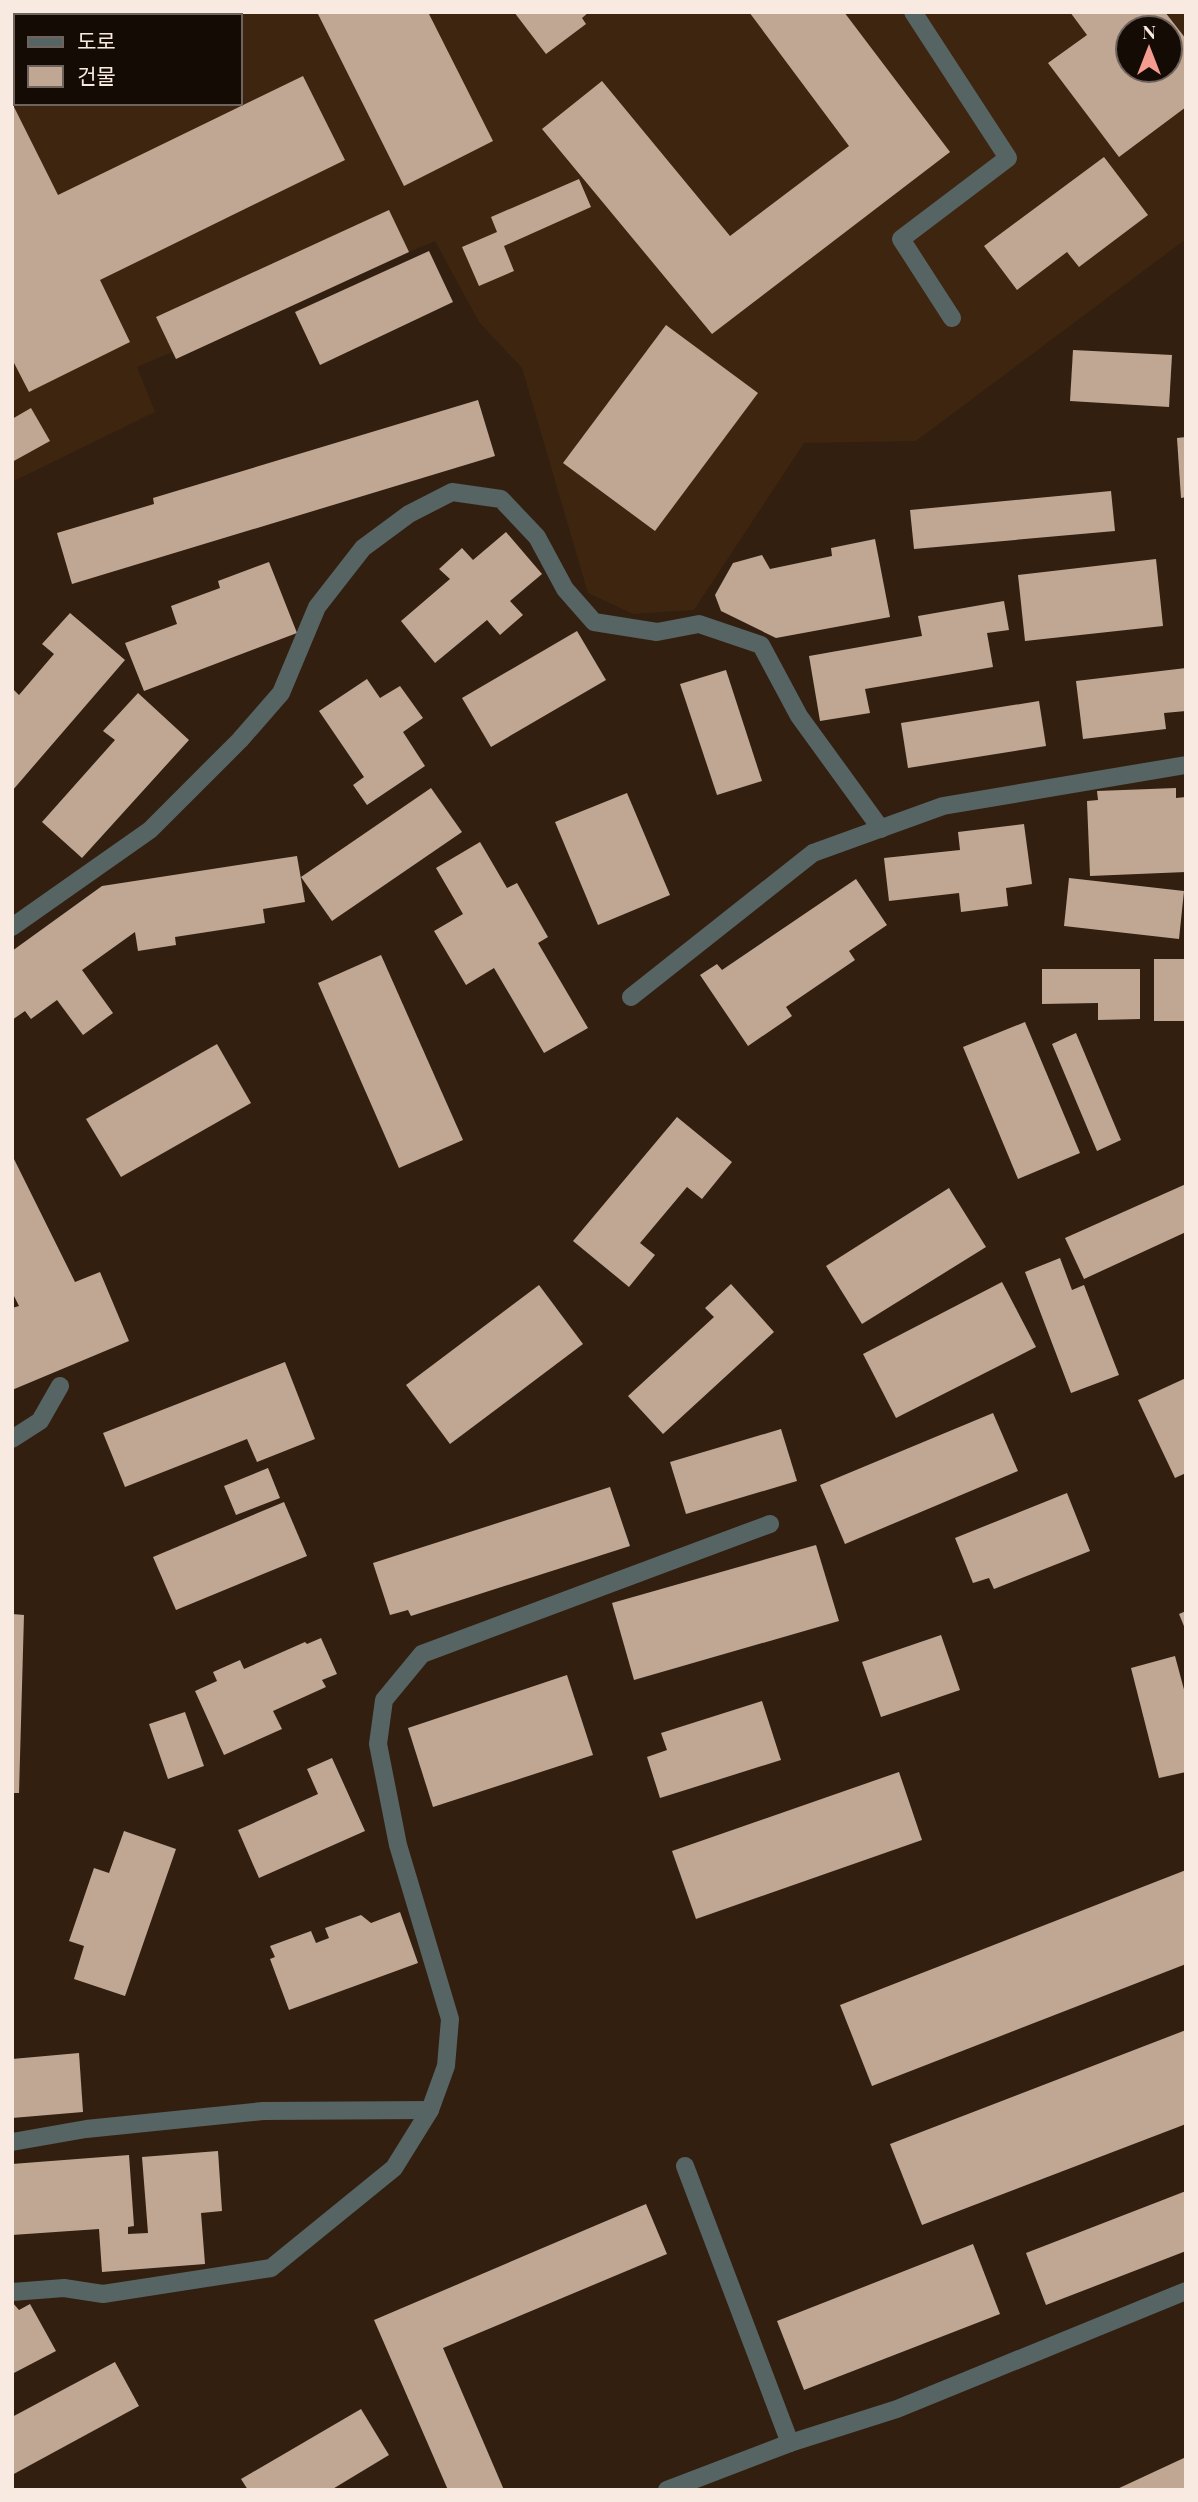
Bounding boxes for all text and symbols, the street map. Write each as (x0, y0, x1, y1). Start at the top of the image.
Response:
legend (14, 14, 242, 105)
north arrow (1114, 14, 1184, 84)
text: N (1142, 18, 1156, 44)
text: 도로 (77, 26, 116, 54)
text: 건물 (77, 61, 116, 89)

